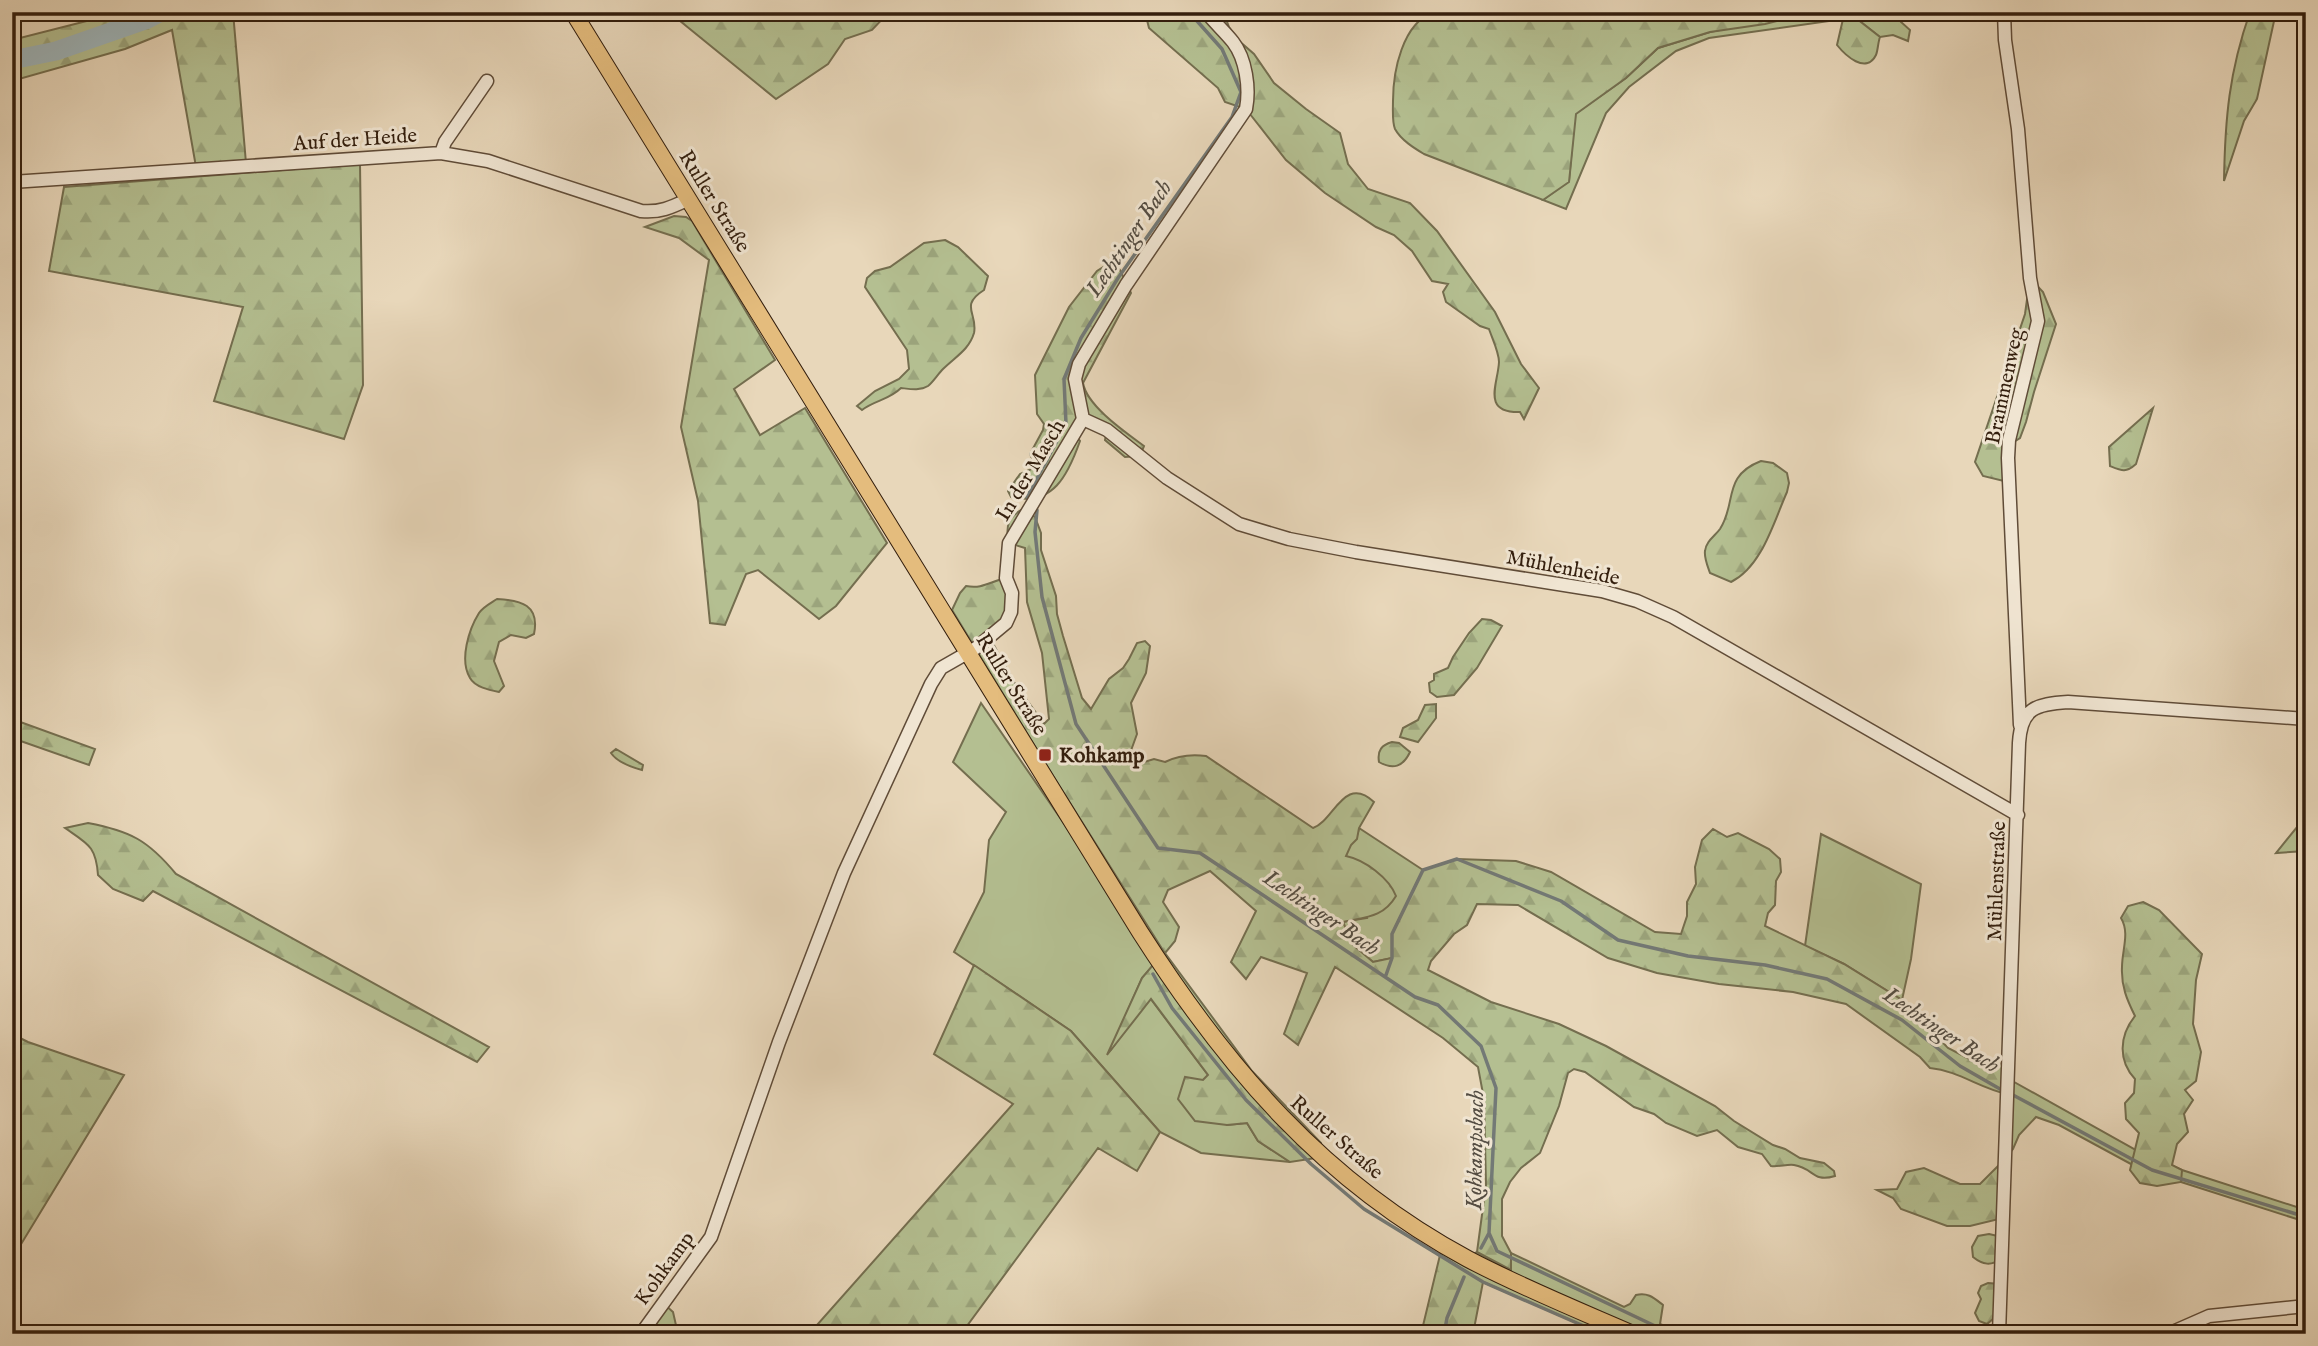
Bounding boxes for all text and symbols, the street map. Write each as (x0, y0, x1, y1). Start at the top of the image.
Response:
street label: Auf der Heide (291, 123, 418, 158)
street label: Ruller Straße (672, 146, 756, 258)
water label: Lechtinger Bach (1079, 175, 1180, 304)
street label: Brammenweg (1980, 325, 2031, 447)
street label: In der Masch (990, 415, 1072, 527)
street label: Mühlenheide (1504, 544, 1622, 593)
street label: Ruller Straße (969, 629, 1053, 741)
place label: Kohkamp (1059, 743, 1145, 770)
marker: Kohkamp (1037, 747, 1053, 763)
street label: Mühlenstraße (1982, 820, 2013, 941)
water label: Lechtinger Bach (1256, 863, 1385, 964)
water label: Lechtinger Bach (1876, 980, 2005, 1081)
street label: Ruller Straße (1284, 1090, 1389, 1186)
water label: Kohkampsbach (1460, 1090, 1491, 1211)
street label: Kohkamp (629, 1226, 701, 1311)

